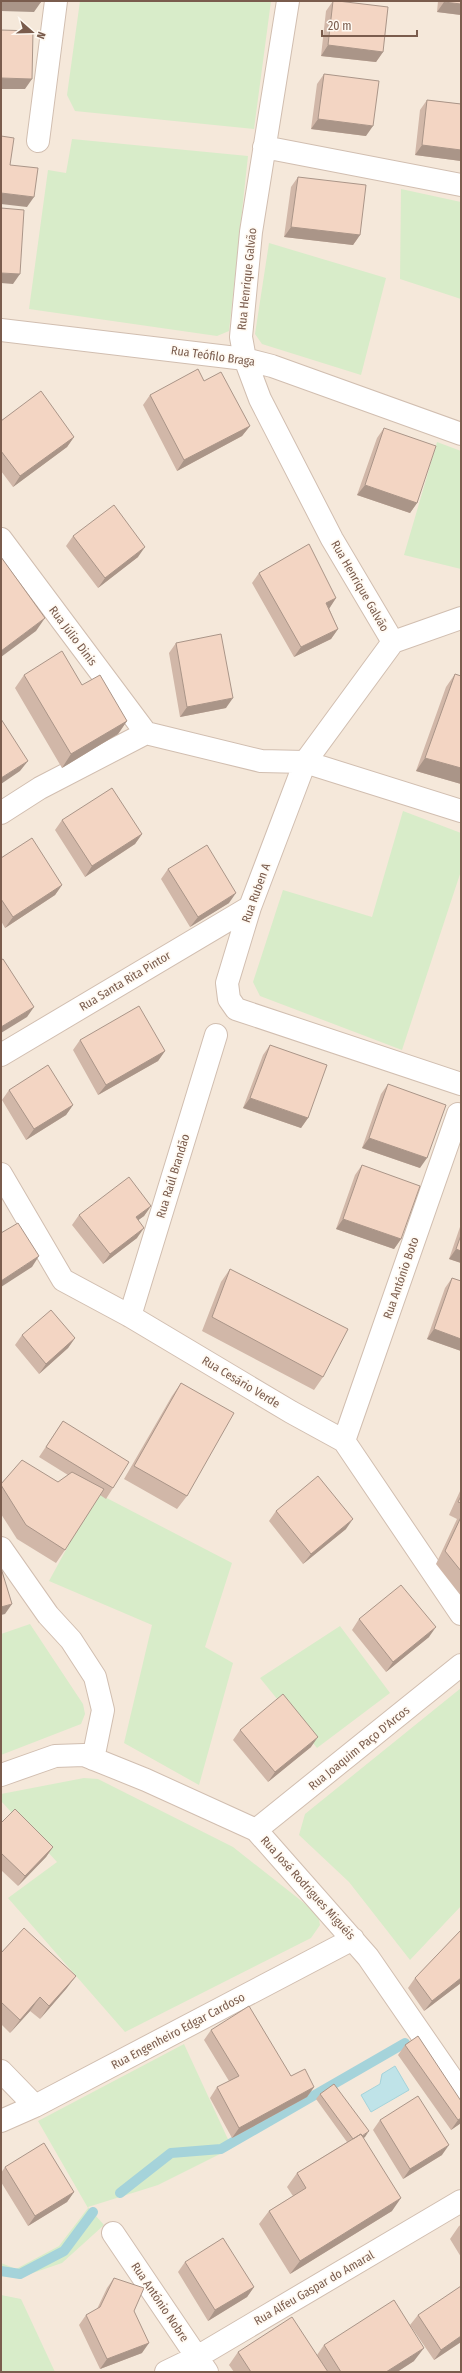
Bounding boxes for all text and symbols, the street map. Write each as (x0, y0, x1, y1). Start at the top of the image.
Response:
north arrow (12, 12, 52, 52)
scale bar (322, 12, 417, 38)
text: 20 m (328, 19, 352, 33)
text: N (34, 30, 48, 41)
street label: Rua Henrique Galvão (235, 227, 259, 331)
street label: Rua Teófilo Braga (170, 343, 256, 369)
street label: Rua Henrique Galvão (328, 538, 392, 634)
street label: Rua Júlio Dinis (46, 603, 100, 669)
street label: Rua Ruben A (239, 861, 273, 925)
street label: Rua Santa Rita Pintor (77, 948, 174, 1014)
street label: Rua Raúl Brandão (154, 1132, 192, 1220)
street label: Rua António Boto (380, 1235, 422, 1321)
street label: Rua Cesário Verde (199, 1353, 283, 1411)
street label: Rua Joaquim Paço D'Arcos (306, 1703, 412, 1793)
street label: Rua José Rodrigues Miguéis (258, 1833, 358, 1943)
street label: Rua Engenheiro Edgar Cardoso (109, 1990, 247, 2072)
street label: Rua Alfeu Gaspar do Amaral (251, 2248, 377, 2328)
street label: Rua António Nobre (128, 2260, 192, 2344)

